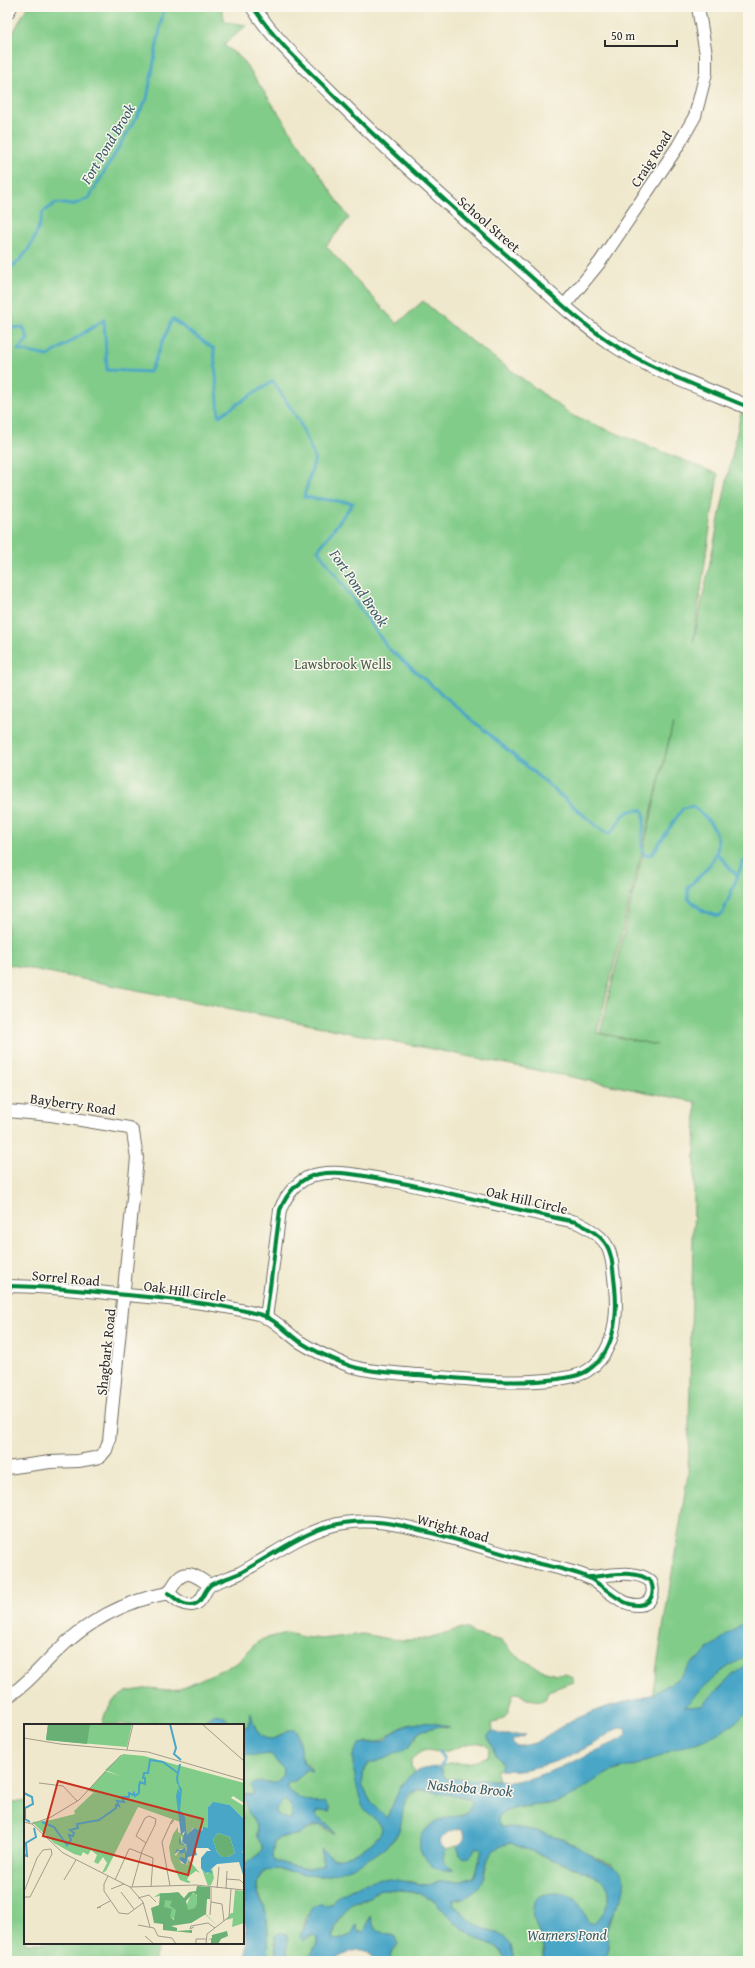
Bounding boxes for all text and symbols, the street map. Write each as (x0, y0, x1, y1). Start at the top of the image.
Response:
scale bar (605, 22, 677, 48)
text: 50 m (611, 27, 635, 44)
water label: Fort Pond Brook (75, 100, 140, 189)
street label: Craig Road (625, 127, 677, 191)
street label: School Street (453, 191, 525, 257)
water label: Fort Pond Brook (324, 544, 394, 631)
park label: Lawsbrook Wells (294, 654, 392, 674)
street label: Bayberry Road (29, 1088, 118, 1120)
street label: Oak Hill Circle (484, 1181, 570, 1219)
street label: Sorrel Road (31, 1265, 101, 1291)
street label: Oak Hill Circle (142, 1275, 228, 1307)
street label: Shagbark Road (91, 1307, 121, 1397)
street label: Wright Road (415, 1509, 492, 1547)
inset map (24, 1724, 244, 1944)
water label: Nashoba Brook (427, 1773, 514, 1802)
water label: Warners Pond (527, 1924, 607, 1945)

